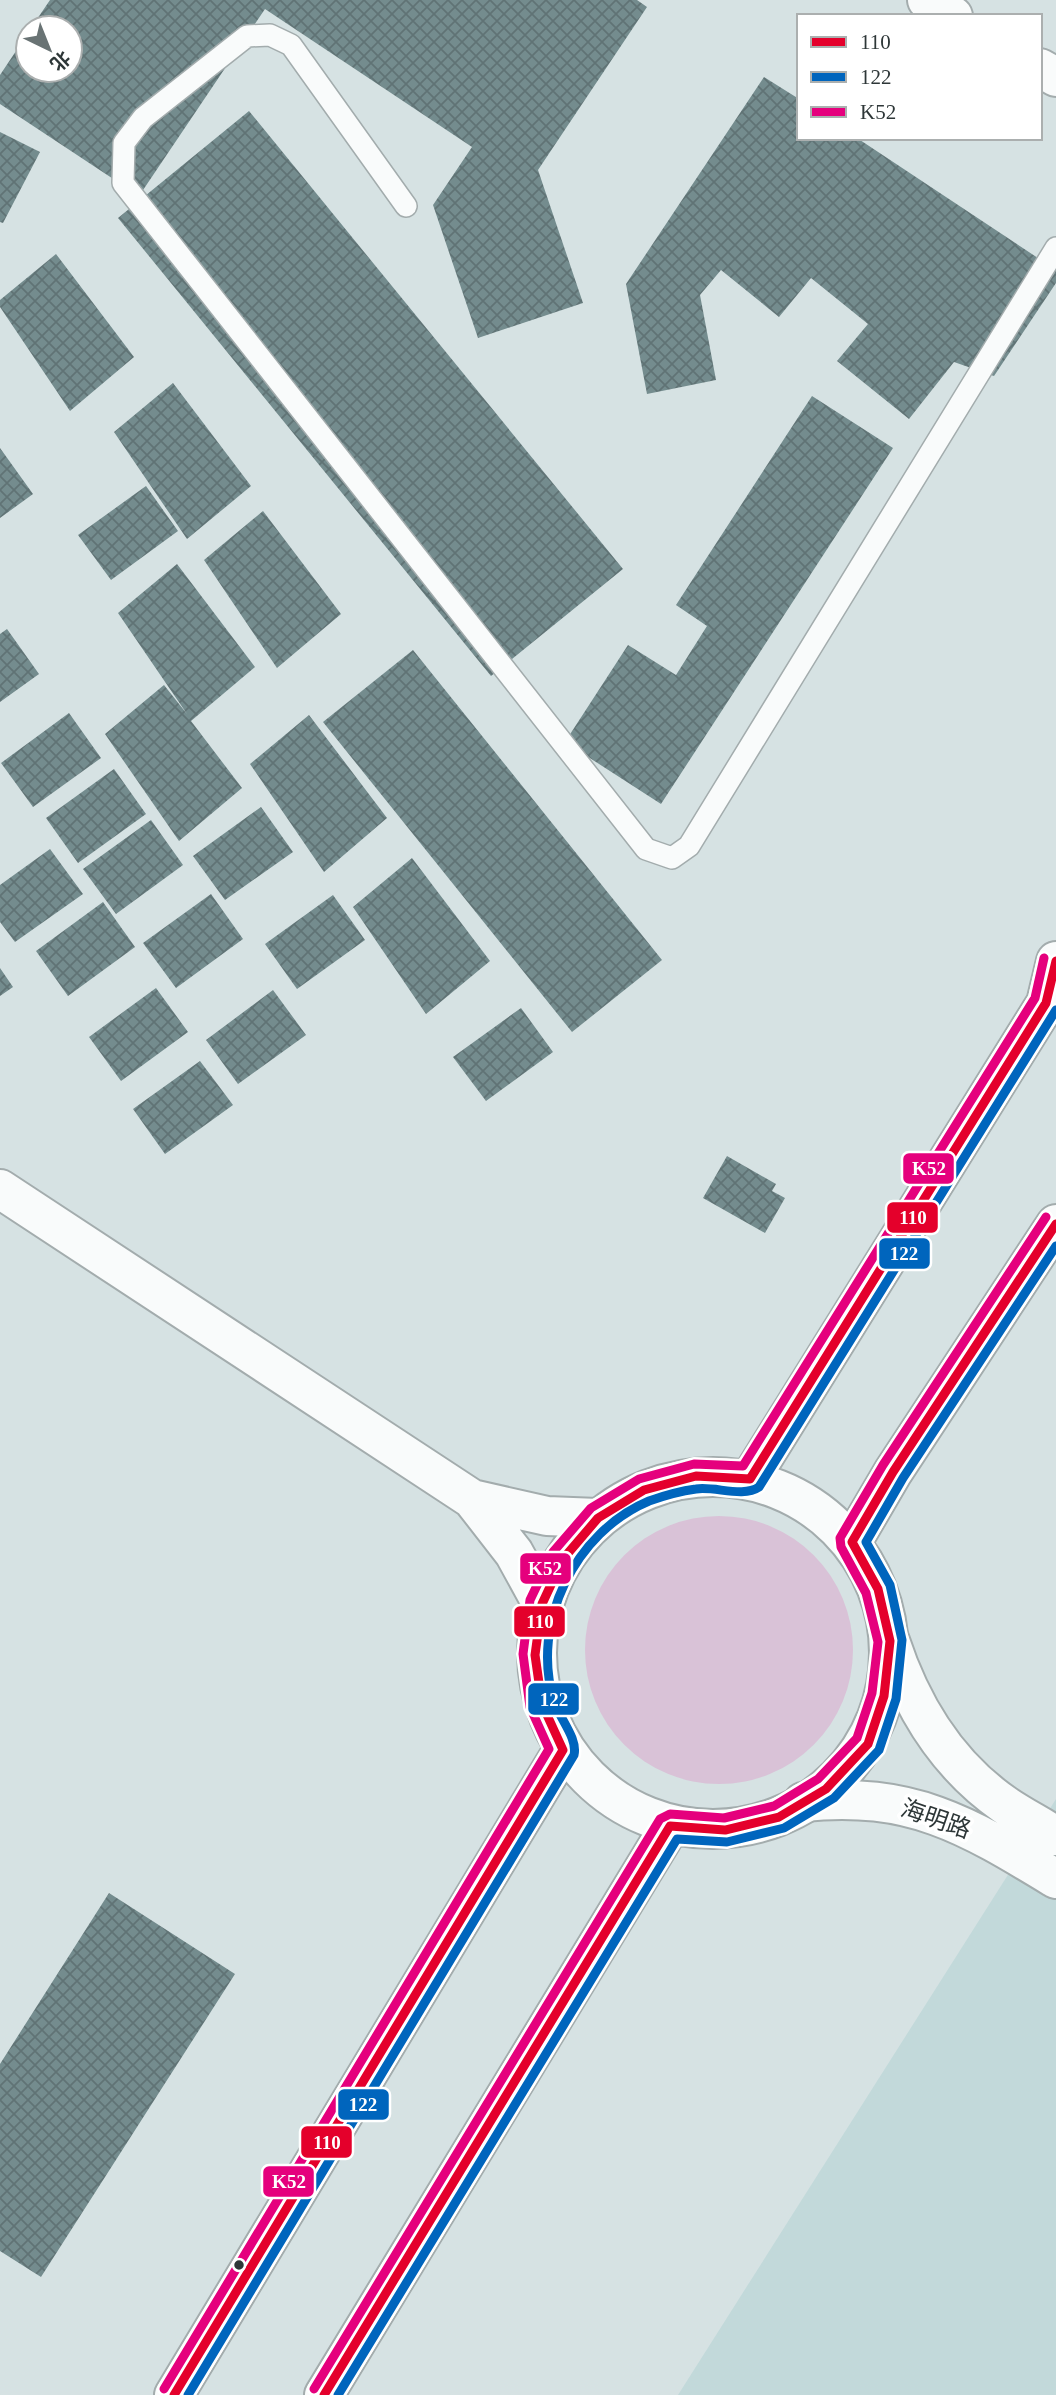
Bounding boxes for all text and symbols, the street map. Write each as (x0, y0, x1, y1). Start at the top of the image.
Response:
north arrow (14, 14, 84, 84)
legend (797, 14, 1042, 140)
text: 110 (860, 30, 891, 54)
text: 北 (46, 47, 74, 75)
text: 122 (860, 65, 892, 89)
text: K52 (860, 100, 896, 124)
line badge: K52 (902, 1152, 955, 1185)
text: K52 (912, 1158, 946, 1179)
line badge: 110 (886, 1201, 939, 1234)
text: 110 (899, 1207, 927, 1228)
line badge: 122 (878, 1237, 931, 1270)
text: 122 (890, 1243, 918, 1264)
line badge: K52 (519, 1552, 572, 1585)
text: K52 (528, 1558, 562, 1579)
line badge: 110 (513, 1605, 566, 1638)
text: 110 (526, 1611, 554, 1632)
line badge: 122 (527, 1682, 580, 1716)
text: 122 (540, 1689, 568, 1710)
street label: 海明路 (898, 1795, 974, 1843)
line badge: 122 (337, 2088, 390, 2121)
text: 122 (349, 2094, 377, 2115)
line badge: 110 (300, 2125, 353, 2159)
text: 110 (313, 2132, 341, 2153)
line badge: K52 (262, 2165, 315, 2198)
text: K52 (272, 2171, 306, 2192)
unlabelled marker (232, 2258, 246, 2272)

